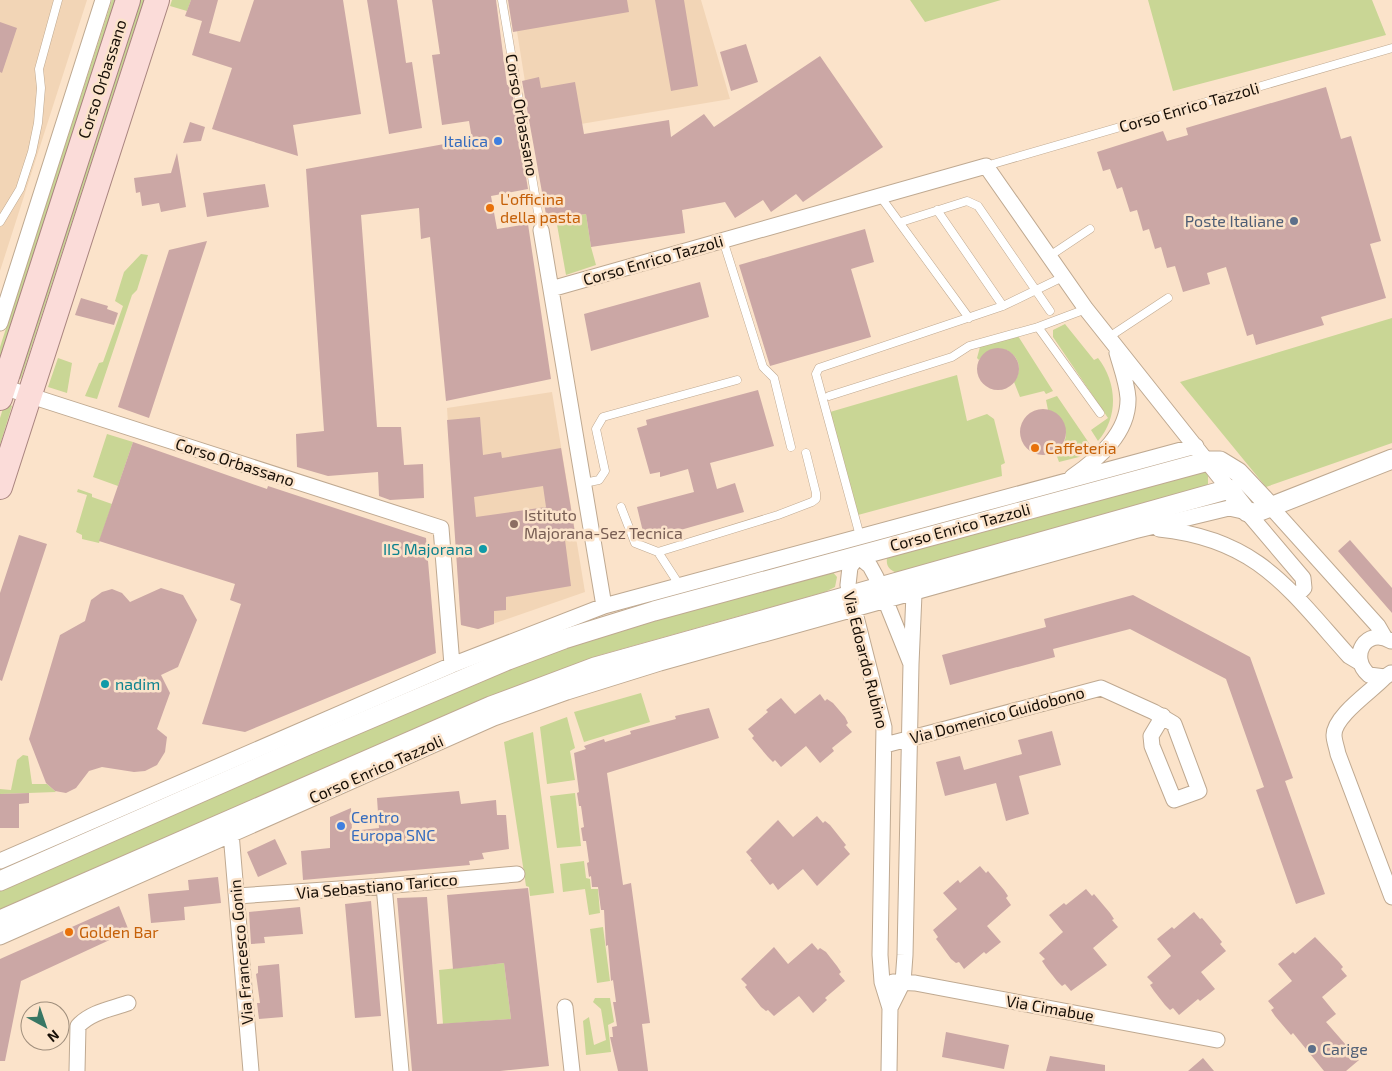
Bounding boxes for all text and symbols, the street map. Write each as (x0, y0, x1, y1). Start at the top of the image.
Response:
street label: Corso Orbassano (73, 17, 130, 141)
street label: Corso Orbassano (502, 52, 543, 178)
street label: Corso Enrico Tazzoli (1117, 77, 1261, 136)
place label: Italica (444, 131, 488, 150)
marker: Italica (492, 135, 504, 147)
place label: L'officina della pasta (500, 189, 581, 226)
marker: L'officina della pasta (484, 202, 496, 214)
place label: Poste Italiane (1185, 211, 1284, 230)
marker: Poste Italiane (1288, 215, 1300, 227)
street label: Corso Enrico Tazzoli (581, 230, 725, 289)
street label: Corso Orbassano (173, 433, 297, 490)
place label: Caffeteria (1045, 438, 1117, 457)
marker: Caffeteria (1029, 442, 1041, 454)
street label: Corso Enrico Tazzoli (888, 499, 1032, 554)
place label: Istituto Majorana-Sez Tecnica (524, 505, 683, 543)
marker: Istituto Majorana-Sez Tecnica (508, 518, 520, 530)
place label: IIS Majorana (383, 539, 473, 559)
marker: IIS Majorana (477, 543, 489, 555)
street label: Via Edoardo Rubino (840, 589, 893, 730)
place label: nadim (115, 674, 160, 693)
marker: nadim (99, 678, 111, 690)
street label: Via Domenico Guidobono (907, 682, 1086, 747)
street label: Corso Enrico Tazzoli (306, 730, 446, 807)
place label: Centro Europa SNC (351, 807, 435, 844)
marker: Centro Europa SNC (335, 820, 347, 832)
street label: Via Sebastiano Taricco (296, 869, 458, 902)
street label: Via Francesco Gonin (225, 879, 256, 1025)
place label: Golden Bar (79, 922, 159, 941)
marker: Golden Bar (63, 926, 75, 938)
street label: Via Cimabue (1005, 990, 1095, 1025)
north arrow (20, 1001, 70, 1051)
text: N (44, 1027, 63, 1046)
place label: Carige (1322, 1039, 1368, 1058)
marker: Carige (1306, 1043, 1318, 1055)

